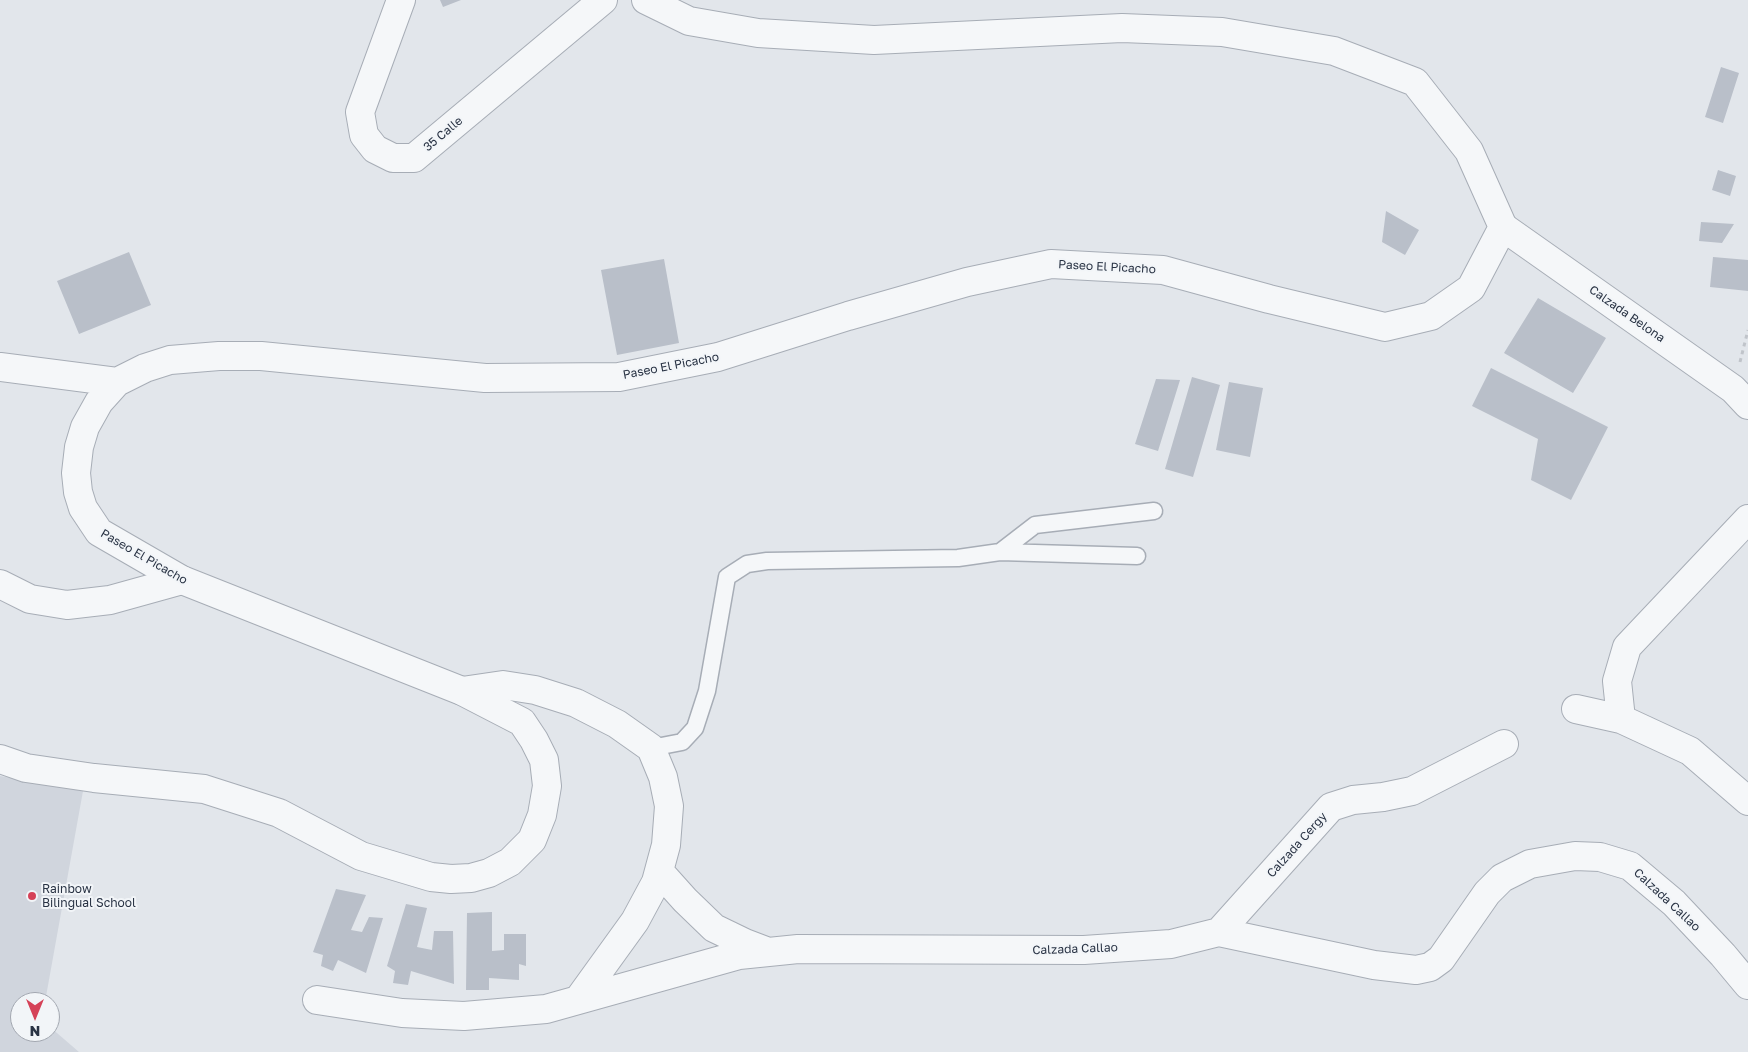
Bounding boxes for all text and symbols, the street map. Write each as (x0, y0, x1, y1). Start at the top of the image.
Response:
street label: 35 Calle (421, 114, 465, 154)
street label: Paseo El Picacho (1058, 257, 1156, 277)
street label: Calzada Belona (1586, 283, 1668, 345)
street label: Paseo El Picacho (622, 350, 720, 382)
street label: Paseo El Picacho (98, 526, 190, 588)
street label: Calzada Cergy (1264, 809, 1330, 881)
street label: Calzada Callao (1631, 866, 1703, 934)
place label: Rainbow Bilingual School (42, 882, 136, 910)
marker: Rainbow Bilingual School (26, 890, 38, 902)
street label: Calzada Callao (1032, 940, 1118, 958)
north arrow (10, 992, 60, 1042)
text: N (30, 1023, 40, 1040)

